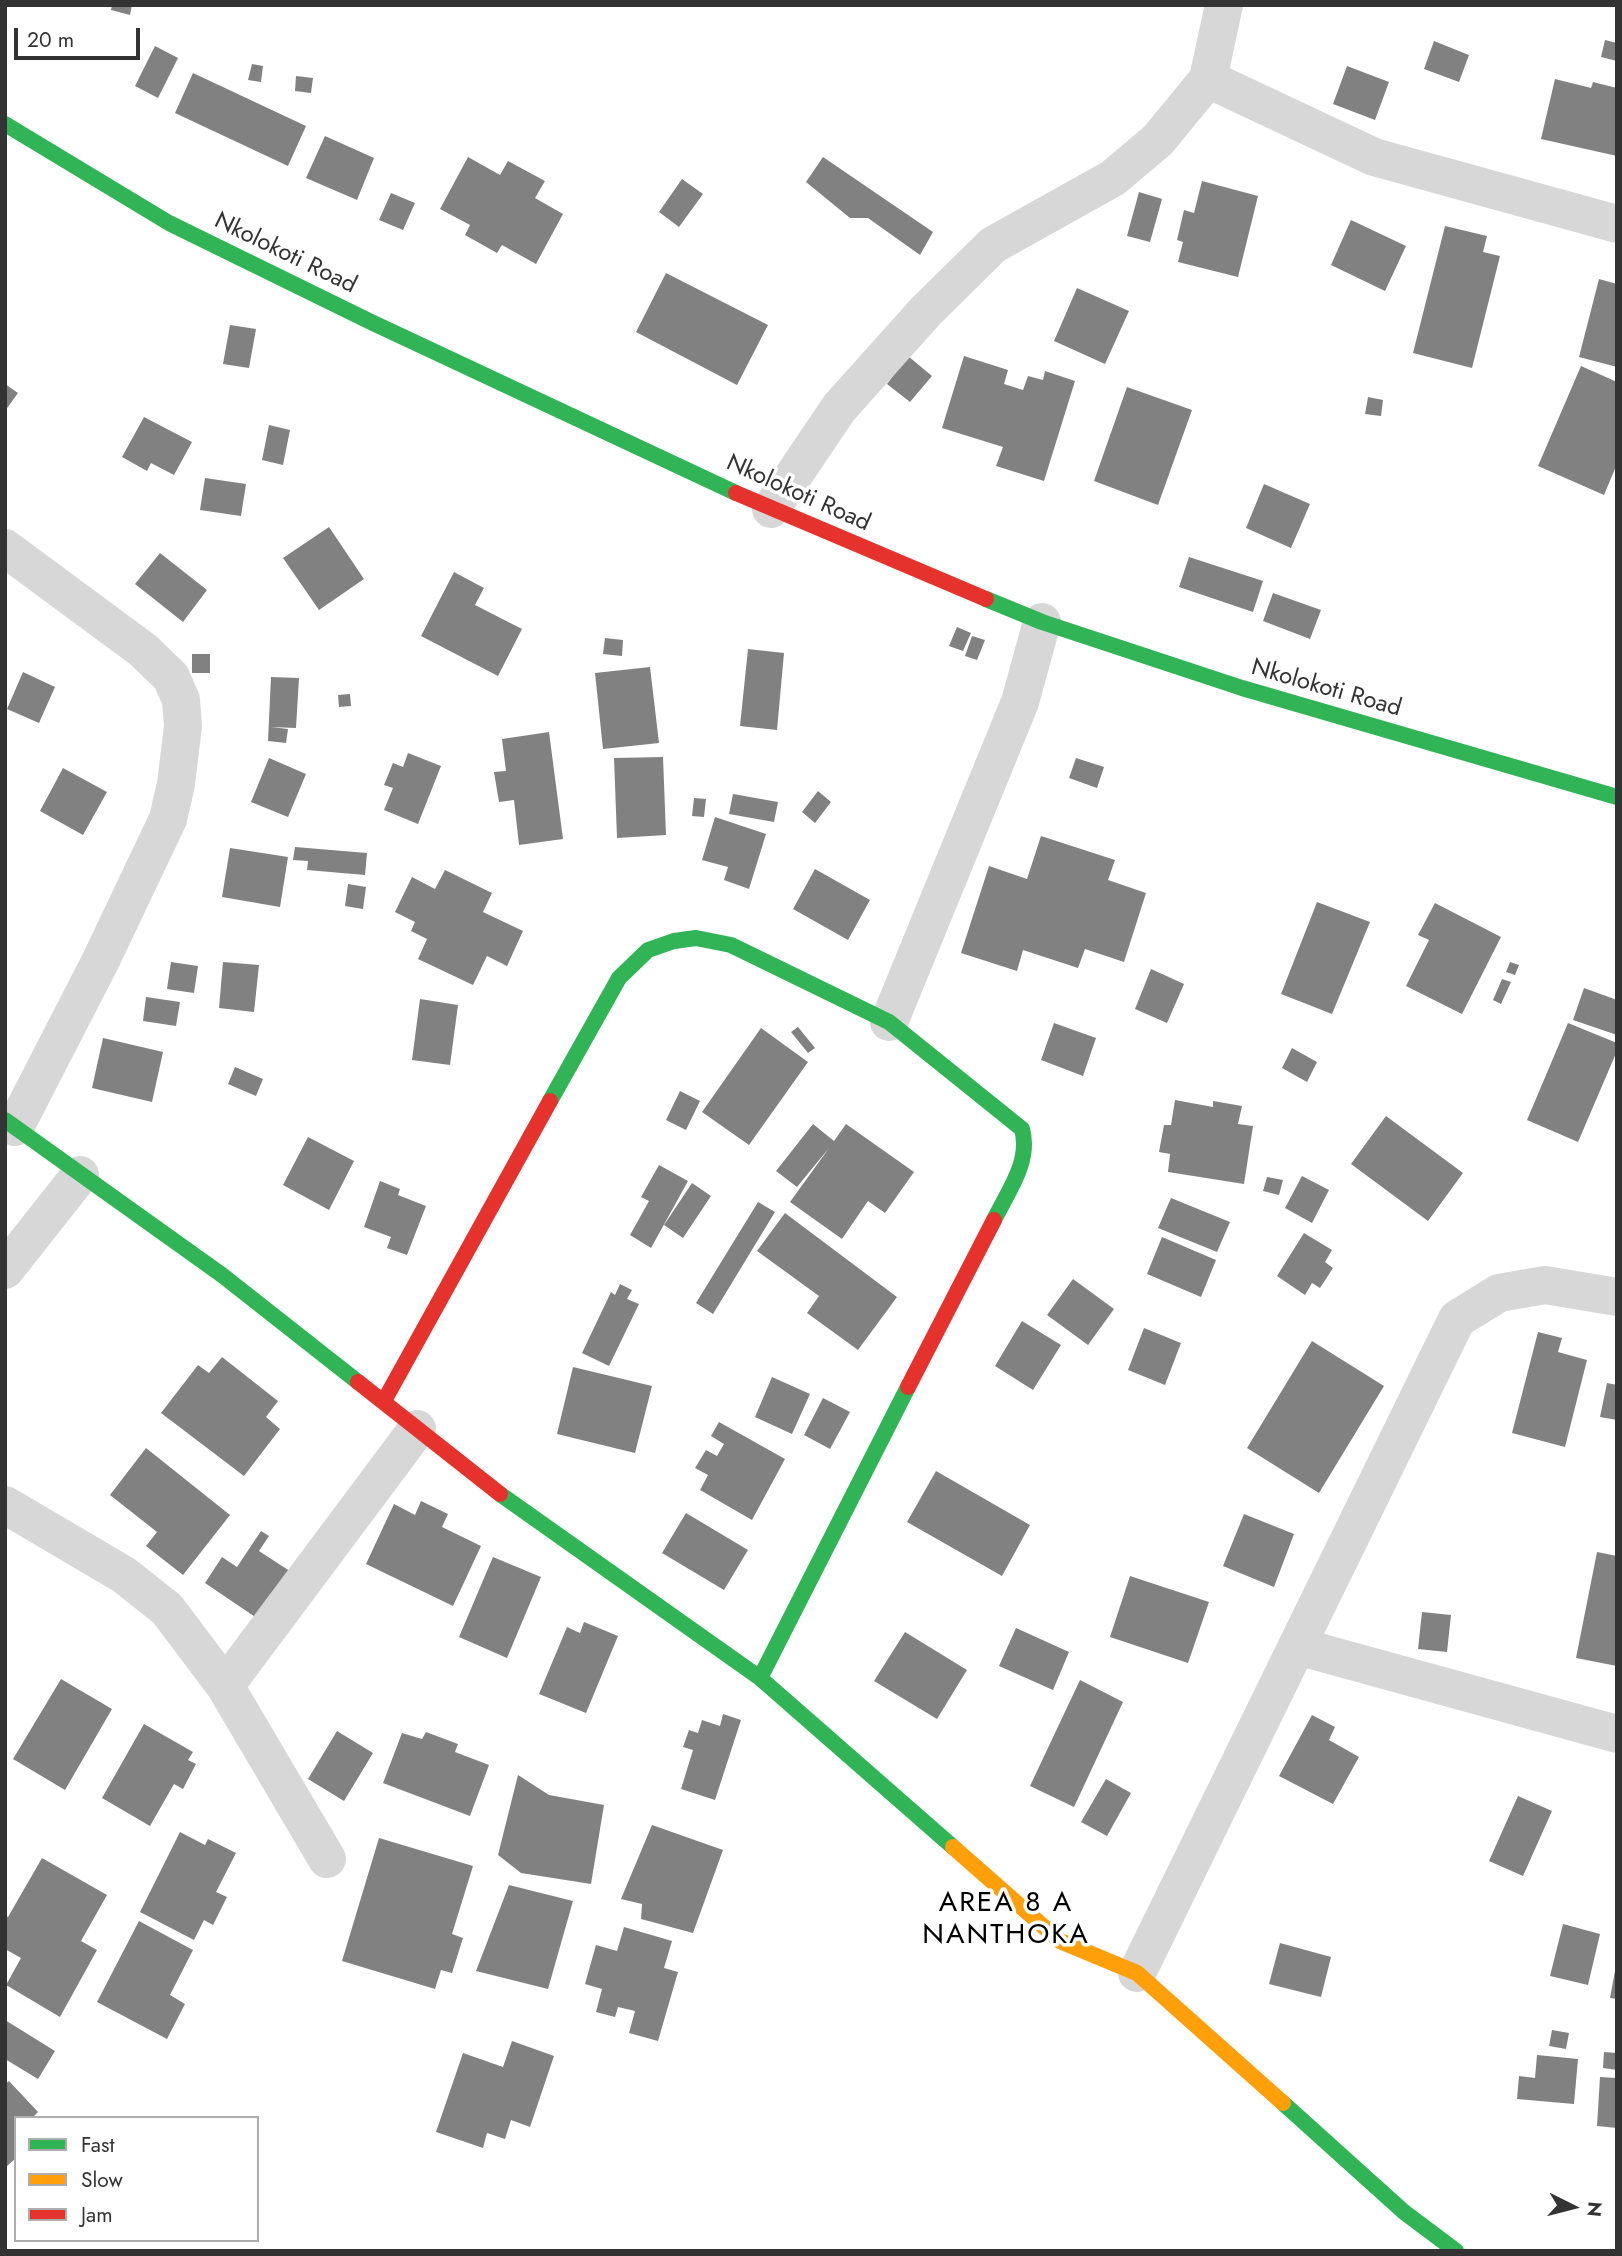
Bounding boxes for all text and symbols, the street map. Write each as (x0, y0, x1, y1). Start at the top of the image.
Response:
scale bar (18, 14, 144, 58)
text: 20 m (27, 25, 74, 55)
street label: Nkolokoti Road (209, 207, 361, 301)
street label: Nkolokoti Road (721, 449, 875, 539)
street label: Nkolokoti Road (1248, 654, 1404, 724)
district label: AREA 8 A NANTHOKA (923, 1887, 1089, 1953)
legend (14, 2116, 259, 2242)
text: Fast (81, 2130, 114, 2160)
text: Slow (81, 2165, 123, 2195)
north arrow (1538, 2172, 1608, 2242)
text: Jam (81, 2200, 113, 2230)
text: N (1580, 2200, 1609, 2218)

